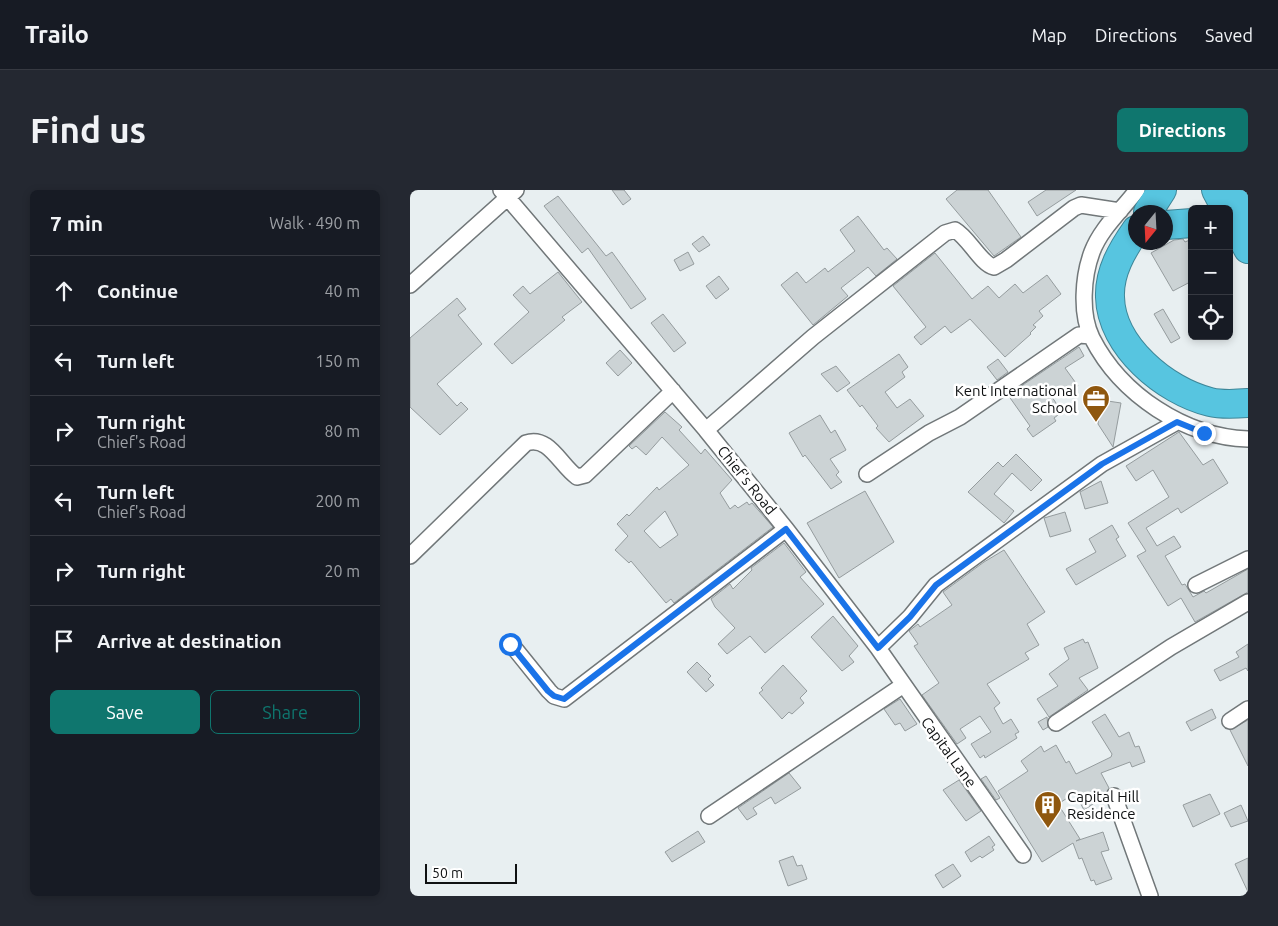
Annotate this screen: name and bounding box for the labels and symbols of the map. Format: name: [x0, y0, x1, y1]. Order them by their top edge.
north arrow: [1128, 205, 1173, 250]
place label: Kent International School: [955, 382, 1077, 416]
office icon: Kent International School: [1081, 384, 1111, 423]
route end: [1193, 422, 1216, 445]
street label: Chief's Road: [714, 442, 780, 518]
route start: [499, 633, 522, 656]
street label: Capital Lane: [918, 714, 980, 790]
place label: Capital Hill Residence: [1067, 788, 1139, 822]
building icon: Capital Hill Residence: [1033, 790, 1063, 829]
scale bar: [425, 861, 518, 884]

